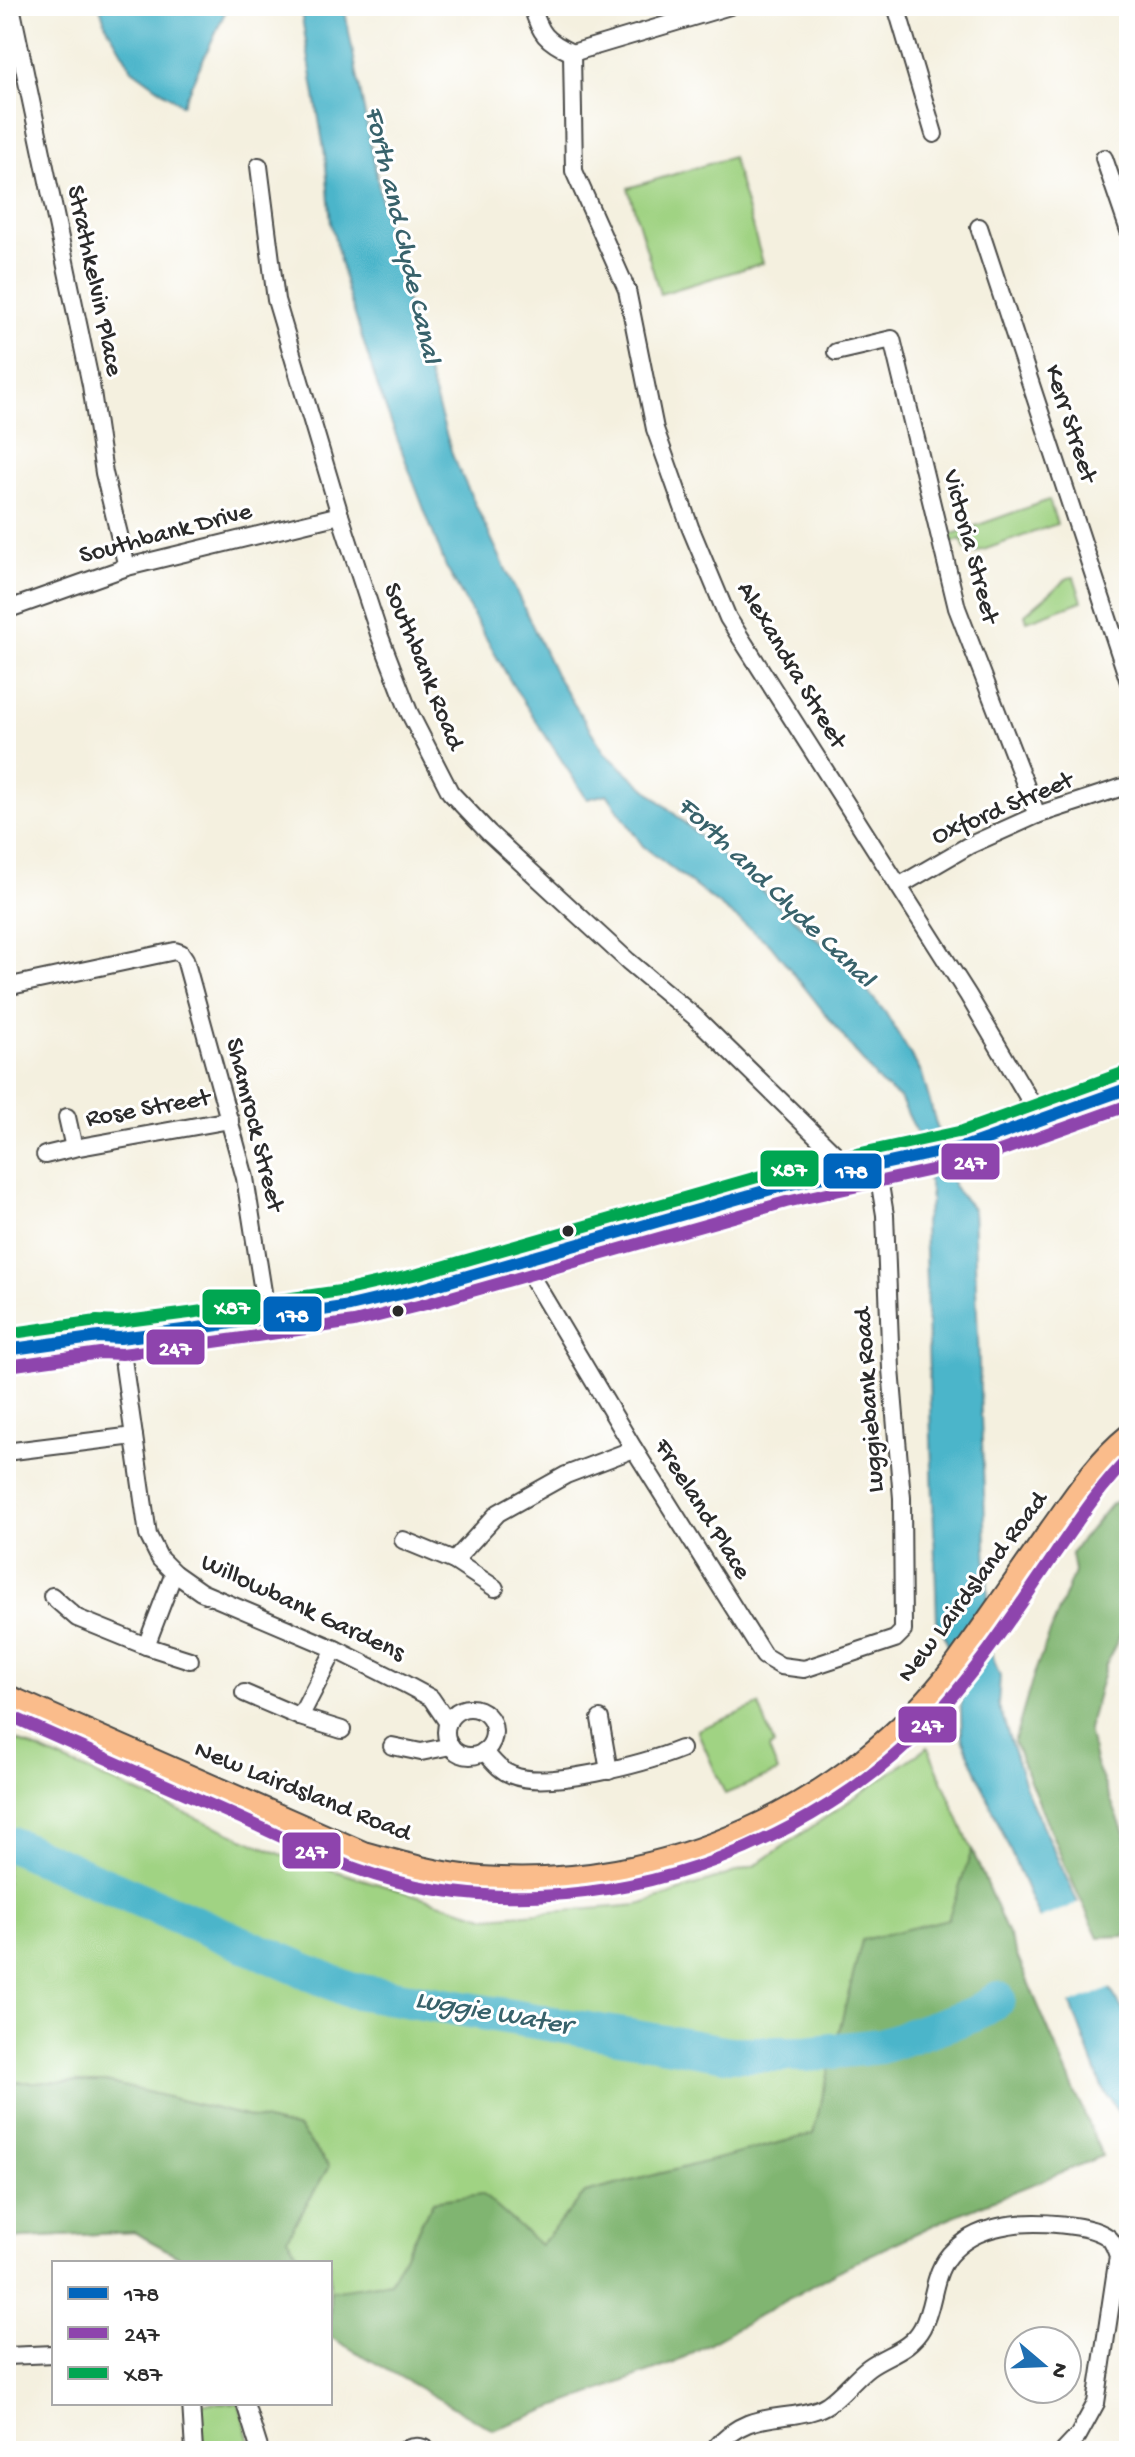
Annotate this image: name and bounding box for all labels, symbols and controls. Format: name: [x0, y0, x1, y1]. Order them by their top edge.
water label: Forth and Clyde Canal: [355, 104, 447, 368]
street label: Strathkelvin Place: [58, 183, 128, 380]
street label: Kerr Street: [1035, 361, 1103, 489]
street label: Victoria Street: [933, 466, 1005, 630]
street label: Southbank Drive: [76, 497, 256, 573]
street label: Alexandra Street: [728, 577, 853, 757]
street label: Southbank Road: [374, 579, 470, 757]
street label: Oxford Street: [928, 765, 1081, 854]
water label: Forth and Clyde Canal: [669, 790, 882, 997]
street label: Shamrock Street: [216, 1035, 290, 1217]
street label: Rose Street: [83, 1083, 215, 1136]
line badge: 247: [940, 1142, 1001, 1181]
line badge: X87: [759, 1149, 820, 1188]
line badge: 178: [822, 1152, 883, 1190]
text: 247: [954, 1152, 988, 1178]
text: X87: [770, 1159, 808, 1185]
text: 178: [835, 1161, 868, 1187]
unlabelled marker: [560, 1223, 576, 1239]
line badge: X87: [201, 1288, 262, 1326]
line badge: 178: [262, 1295, 323, 1333]
text: X87: [213, 1297, 251, 1323]
unlabelled marker: [390, 1303, 406, 1319]
text: 178: [276, 1305, 309, 1331]
street label: Luggiebank Road: [849, 1305, 893, 1494]
line badge: 247: [145, 1328, 206, 1366]
text: 247: [159, 1338, 193, 1364]
street label: Freeland Place: [645, 1433, 757, 1587]
street label: New Lairdsland Road: [892, 1485, 1057, 1690]
street label: Willowbank Gardens: [195, 1548, 410, 1670]
line badge: 247: [897, 1705, 958, 1744]
text: 247: [911, 1715, 945, 1741]
street label: New Lairdsland Road: [189, 1735, 417, 1851]
line badge: 247: [281, 1831, 342, 1870]
text: 247: [295, 1841, 329, 1867]
water label: Luggie Water: [413, 1984, 578, 2045]
legend: [52, 2261, 332, 2405]
text: 178: [123, 2282, 159, 2311]
text: 247: [124, 2322, 160, 2351]
north arrow: [1003, 2325, 1083, 2405]
text: N: [1043, 2359, 1073, 2381]
text: X87: [123, 2362, 163, 2391]

